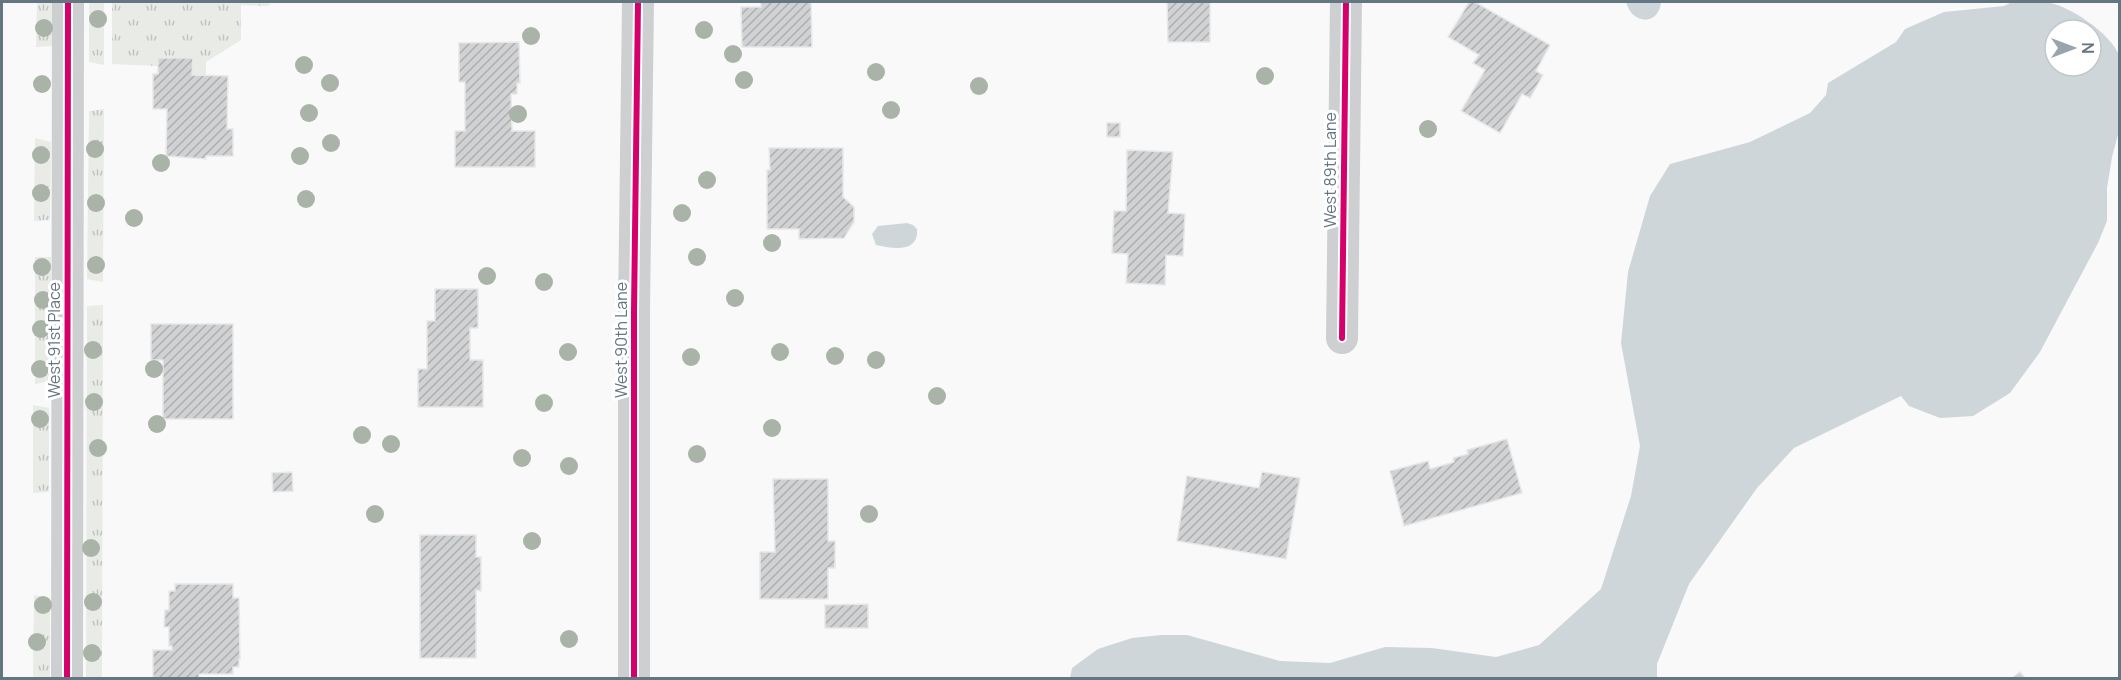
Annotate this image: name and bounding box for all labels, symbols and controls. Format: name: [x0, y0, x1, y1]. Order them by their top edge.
north arrow: [2043, 18, 2103, 78]
text: N: [2077, 42, 2099, 54]
street label: West 89th Lane: [1319, 112, 1341, 228]
street label: West 91st Place: [43, 282, 65, 398]
street label: West 90th Lane: [610, 282, 632, 398]

